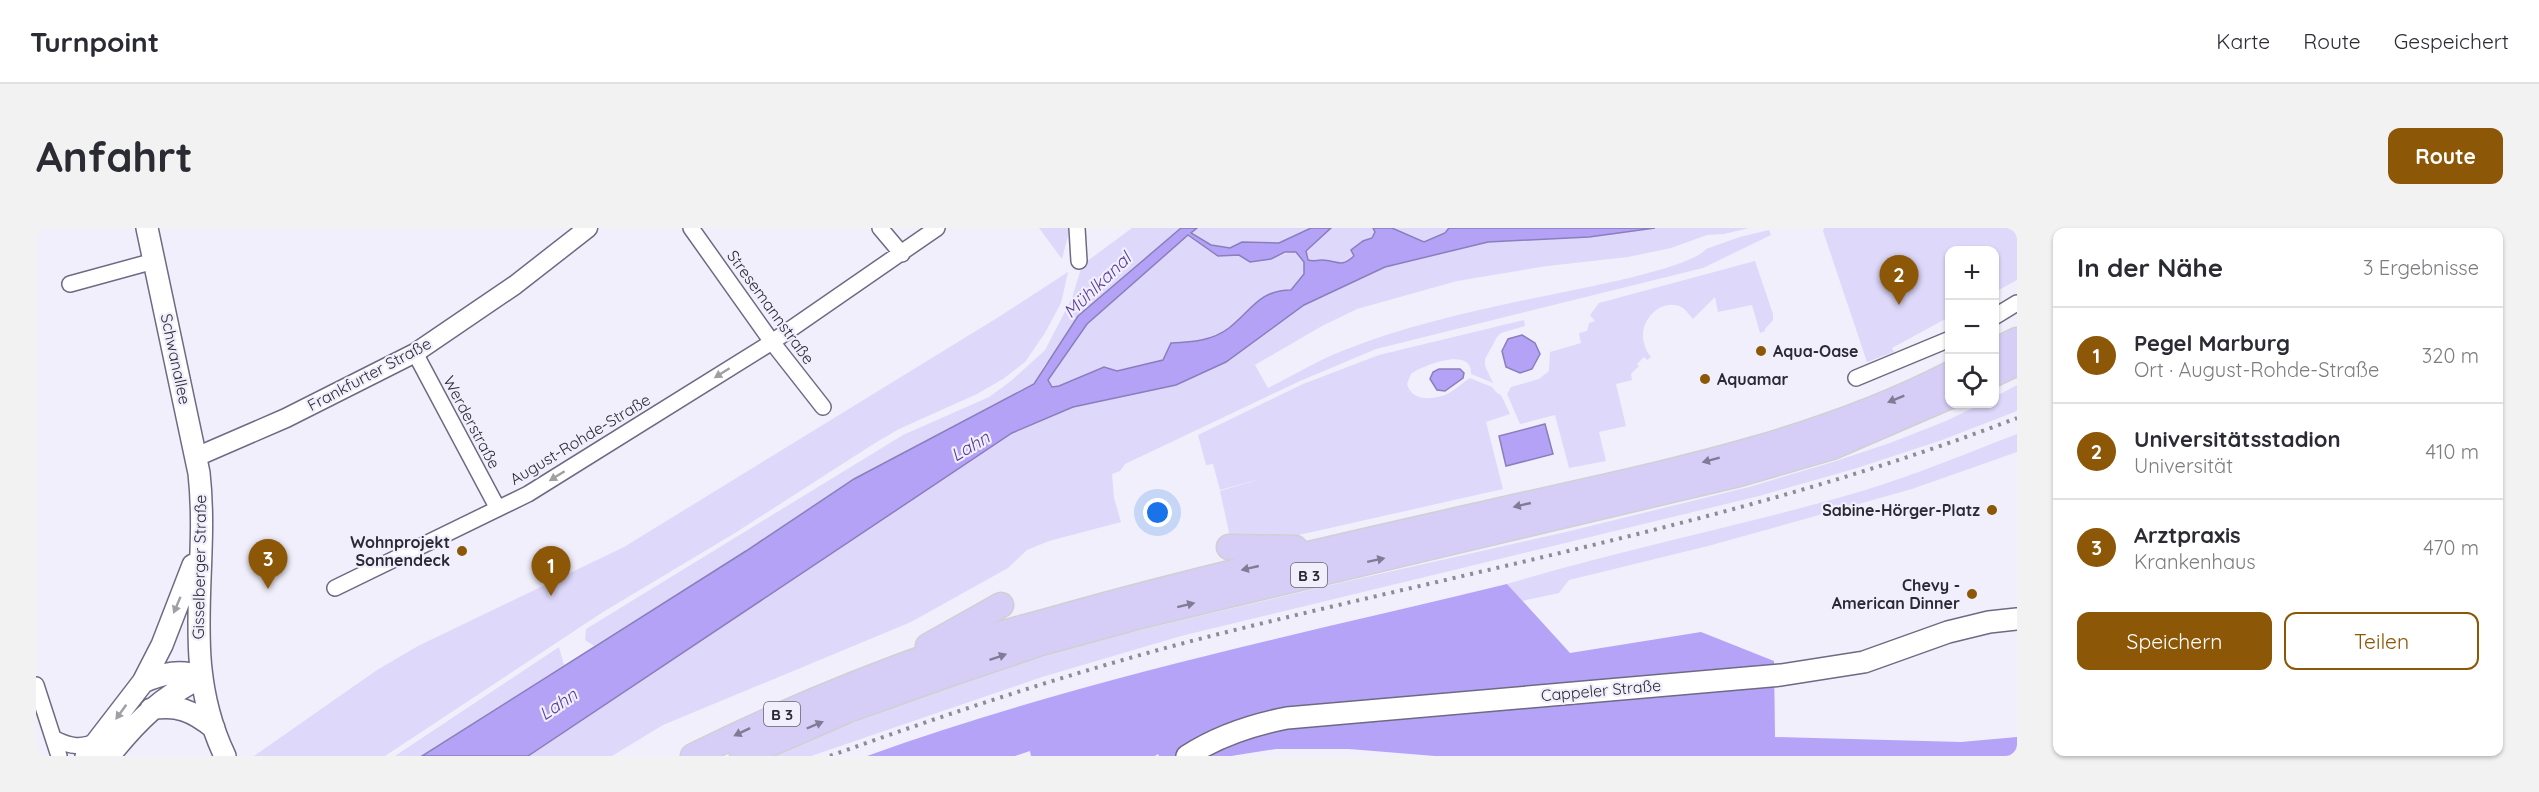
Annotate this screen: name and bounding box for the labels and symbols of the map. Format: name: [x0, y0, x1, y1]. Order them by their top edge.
street label: Stresemannstraße: [723, 246, 819, 368]
water label: Mühlkanal: [1058, 246, 1137, 323]
pin: 2: [1880, 256, 1918, 305]
street label: Schwanallee: [157, 312, 195, 406]
street label: Frankfurter Straße: [304, 333, 434, 415]
place label: Aqua-Oase: [1773, 341, 1858, 361]
marker: Aqua-Oase: [1754, 344, 1768, 358]
one-way arrow: [714, 367, 730, 378]
place label: Aquamar: [1717, 369, 1789, 389]
street label: Werderstraße: [439, 372, 505, 472]
marker: Aquamar: [1698, 372, 1712, 386]
street label: August-Rohde-Straße: [506, 389, 654, 489]
one-way arrow: [1887, 394, 1905, 404]
water label: Lahn: [946, 425, 994, 466]
one-way arrow: [1702, 456, 1720, 465]
one-way arrow: [549, 470, 565, 481]
street label: Gisselberger Straße: [188, 494, 210, 640]
your location: [1143, 498, 1172, 527]
one-way arrow: [1512, 500, 1531, 510]
place label: Sabine-Hörger-Platz: [1822, 500, 1980, 520]
marker: Sabine-Hörger-Platz: [1985, 503, 1999, 517]
place label: Wohnprojekt Sonnendeck: [350, 532, 450, 570]
pin: 3: [248, 540, 288, 589]
marker: Wohnprojekt Sonnendeck: [455, 544, 469, 558]
pin: 1: [532, 546, 570, 596]
one-way arrow: [1366, 555, 1385, 564]
one-way arrow: [1241, 563, 1259, 573]
road number: B 3: [1291, 563, 1327, 587]
place label: Chevy - American Dinner: [1832, 575, 1960, 613]
marker: Chevy - American Dinner: [1965, 587, 1979, 601]
one-way arrow: [172, 596, 181, 614]
one-way arrow: [1177, 599, 1195, 609]
one-way arrow: [989, 652, 1007, 661]
street label: Cappeler Straße: [1540, 675, 1662, 705]
water label: Lahn: [535, 683, 582, 725]
road number: B 3: [764, 702, 800, 726]
one-way arrow: [115, 703, 127, 719]
one-way arrow: [807, 720, 824, 729]
one-way arrow: [734, 727, 751, 736]

